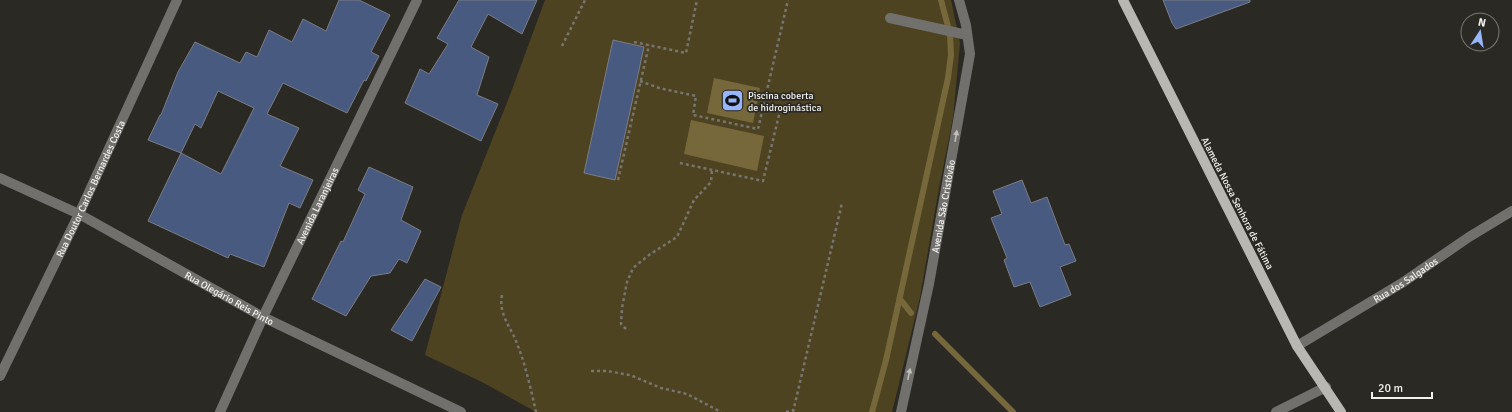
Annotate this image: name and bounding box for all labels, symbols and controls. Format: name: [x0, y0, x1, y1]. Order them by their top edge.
north arrow: [1460, 12, 1500, 52]
text: N: [1477, 16, 1487, 30]
sports icon: Piscina coberta de hidroginástica: [720, 88, 746, 114]
place label: Piscina coberta de hidroginástica: [748, 90, 822, 114]
street label: Rua Doutor Carlos Bernardes Costa: [54, 119, 128, 259]
one-way arrow: [953, 130, 959, 142]
street label: Alameda Nossa Senhora de Fátima: [1198, 135, 1276, 272]
street label: Avenida São Cristóvão: [930, 159, 958, 254]
street label: Avenida Laranjeiras: [294, 165, 342, 247]
street label: Rua dos Salgados: [1371, 255, 1441, 306]
street label: Rua Olegário Reis Pinto: [182, 269, 275, 328]
one-way arrow: [907, 368, 913, 380]
scale bar: [1372, 374, 1432, 400]
text: 20 m: [1378, 381, 1403, 396]

